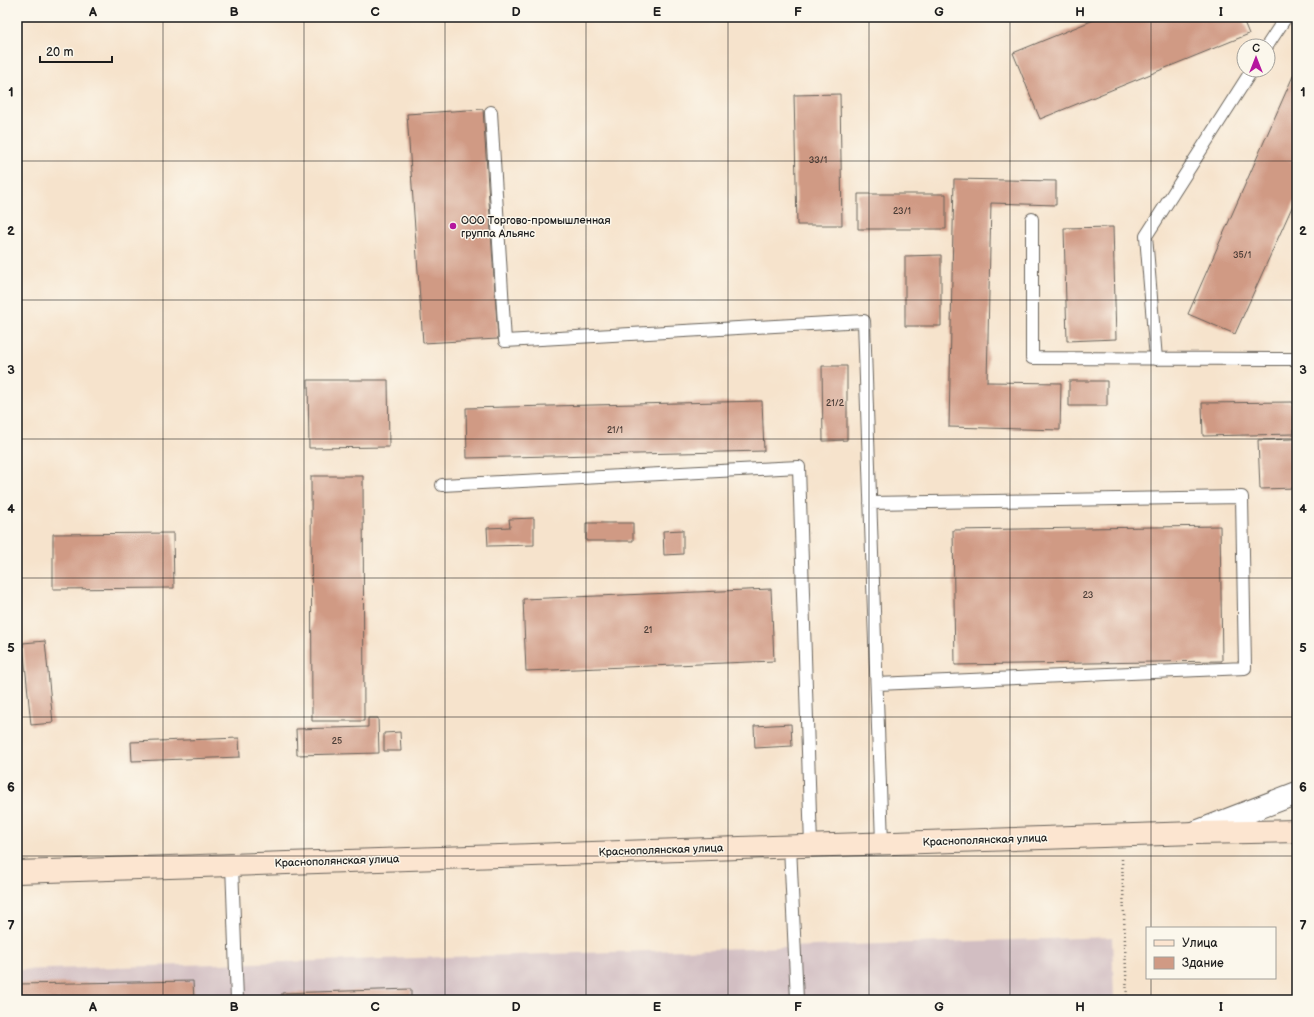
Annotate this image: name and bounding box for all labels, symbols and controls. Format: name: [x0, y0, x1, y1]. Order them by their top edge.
text: A: [88, 4, 97, 20]
text: B: [229, 4, 239, 20]
text: C: [370, 4, 380, 20]
text: D: [511, 4, 521, 20]
text: E: [653, 4, 662, 20]
text: F: [794, 4, 802, 20]
text: G: [934, 4, 944, 20]
text: H: [1075, 4, 1085, 20]
text: I: [1219, 4, 1223, 20]
scale bar: [40, 38, 112, 64]
north arrow: [1236, 38, 1276, 78]
text: С: [1252, 42, 1260, 55]
text: 20 m: [46, 45, 73, 60]
text: 1: [8, 84, 14, 100]
text: 1: [1300, 84, 1306, 100]
house number: 33/1: [809, 155, 827, 166]
house number: 23/1: [893, 206, 911, 217]
place label: ООО Торгово-промышленная группа Альянс: [461, 214, 611, 240]
marker: ООО Торгово-промышленная группа Альянс: [448, 221, 458, 231]
text: 2: [7, 223, 15, 239]
text: 2: [1299, 223, 1307, 239]
house number: 35/1: [1233, 250, 1251, 261]
text: 3: [7, 362, 15, 378]
text: 3: [1299, 362, 1307, 378]
house number: 21/2: [826, 398, 845, 409]
house number: 21/1: [607, 425, 623, 436]
text: 4: [7, 501, 15, 517]
text: 4: [1299, 501, 1307, 517]
house number: 23: [1083, 590, 1094, 601]
house number: 21: [644, 625, 652, 636]
text: 5: [7, 640, 15, 656]
text: 5: [1299, 640, 1307, 656]
house number: 25: [332, 736, 342, 747]
text: 6: [7, 779, 15, 795]
text: 6: [1299, 779, 1307, 795]
street label: Краснополянская улица: [922, 831, 1048, 849]
street label: Краснополянская улица: [598, 841, 724, 859]
street label: Краснополянская улица: [274, 852, 400, 870]
text: 7: [7, 918, 15, 934]
text: 7: [1299, 918, 1307, 934]
legend: [1146, 927, 1276, 979]
text: Улица: [1182, 936, 1218, 951]
text: Здание: [1182, 956, 1224, 971]
text: A: [88, 999, 97, 1015]
text: B: [229, 999, 239, 1015]
text: C: [370, 999, 380, 1015]
text: D: [511, 999, 521, 1015]
text: E: [653, 999, 662, 1015]
text: F: [794, 999, 802, 1015]
text: G: [934, 999, 944, 1015]
text: H: [1075, 999, 1085, 1015]
text: I: [1219, 999, 1223, 1015]

